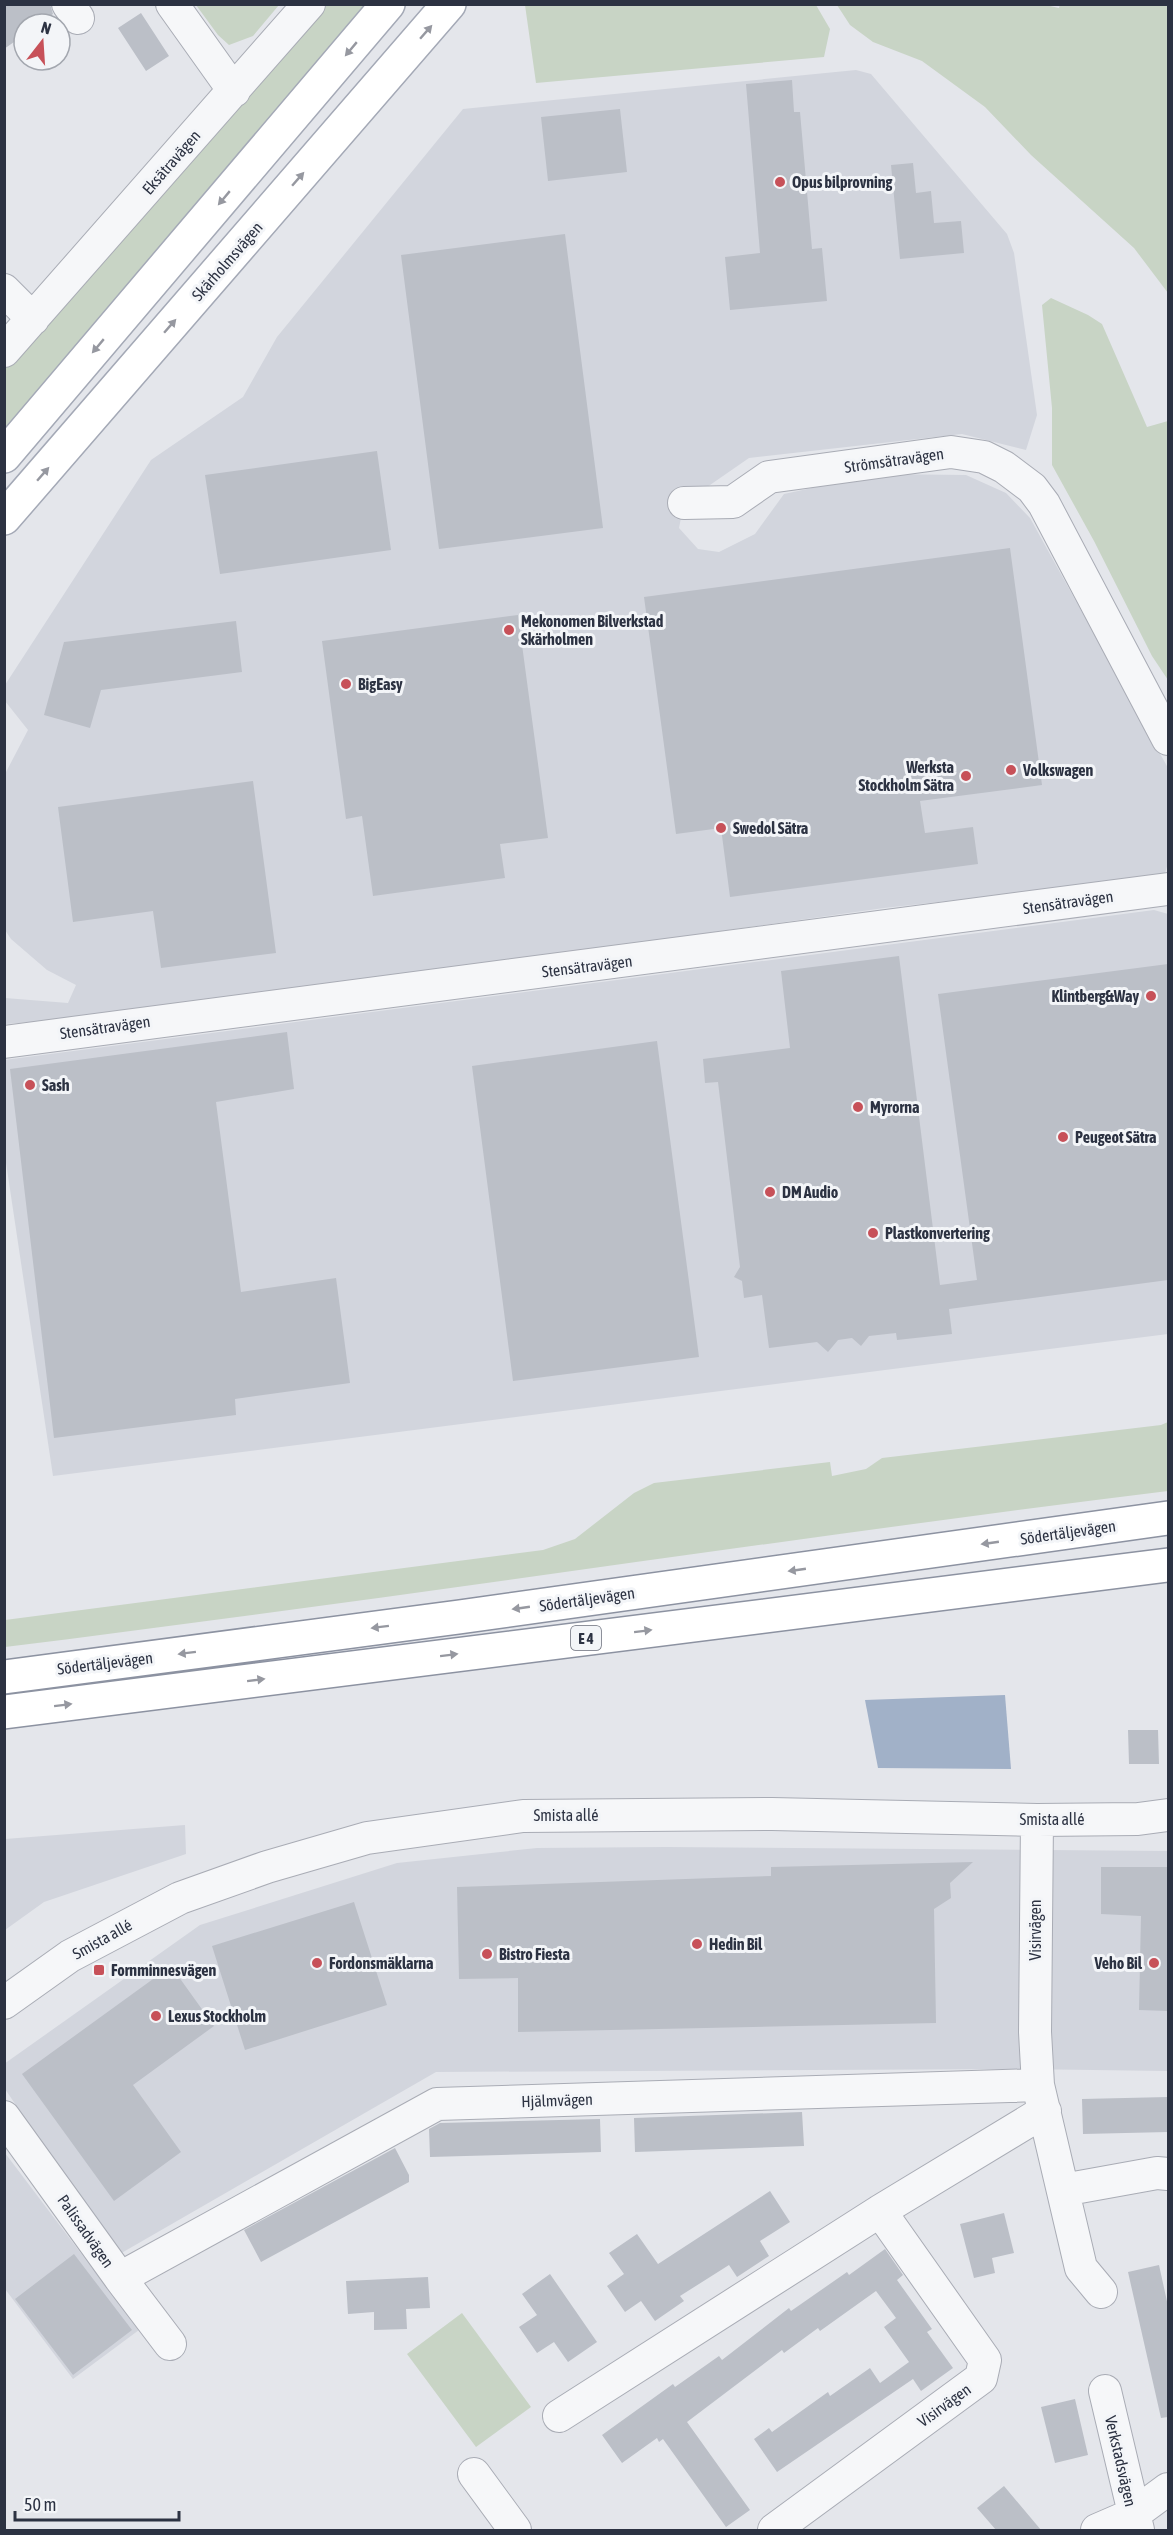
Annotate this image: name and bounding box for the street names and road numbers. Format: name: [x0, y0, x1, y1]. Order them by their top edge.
street label: Eksätravägen: [138, 126, 204, 198]
street label: Skärholmsvägen: [188, 218, 267, 305]
street label: Strömsätravägen: [843, 444, 945, 477]
street label: Stensätravägen: [1022, 887, 1115, 918]
street label: Stensätravägen: [541, 952, 633, 981]
street label: Stensätravägen: [59, 1012, 152, 1043]
street label: Södertäljevägen: [1019, 1516, 1117, 1549]
street label: Södertäljevägen: [538, 1583, 636, 1616]
road number: E 4: [571, 1626, 601, 1650]
street label: Södertäljevägen: [56, 1648, 154, 1679]
street label: Smista allé: [534, 1806, 598, 1824]
street label: Smista allé: [1020, 1810, 1084, 1828]
street label: Visirvägen: [1026, 1899, 1045, 1961]
street label: Smista allé: [69, 1915, 135, 1963]
street label: Hjälmvägen: [521, 2090, 593, 2111]
street label: Palissadvägen: [54, 2191, 118, 2271]
street label: Visirvägen: [914, 2380, 975, 2431]
street label: Verkstadsvägen: [1101, 2414, 1140, 2508]

